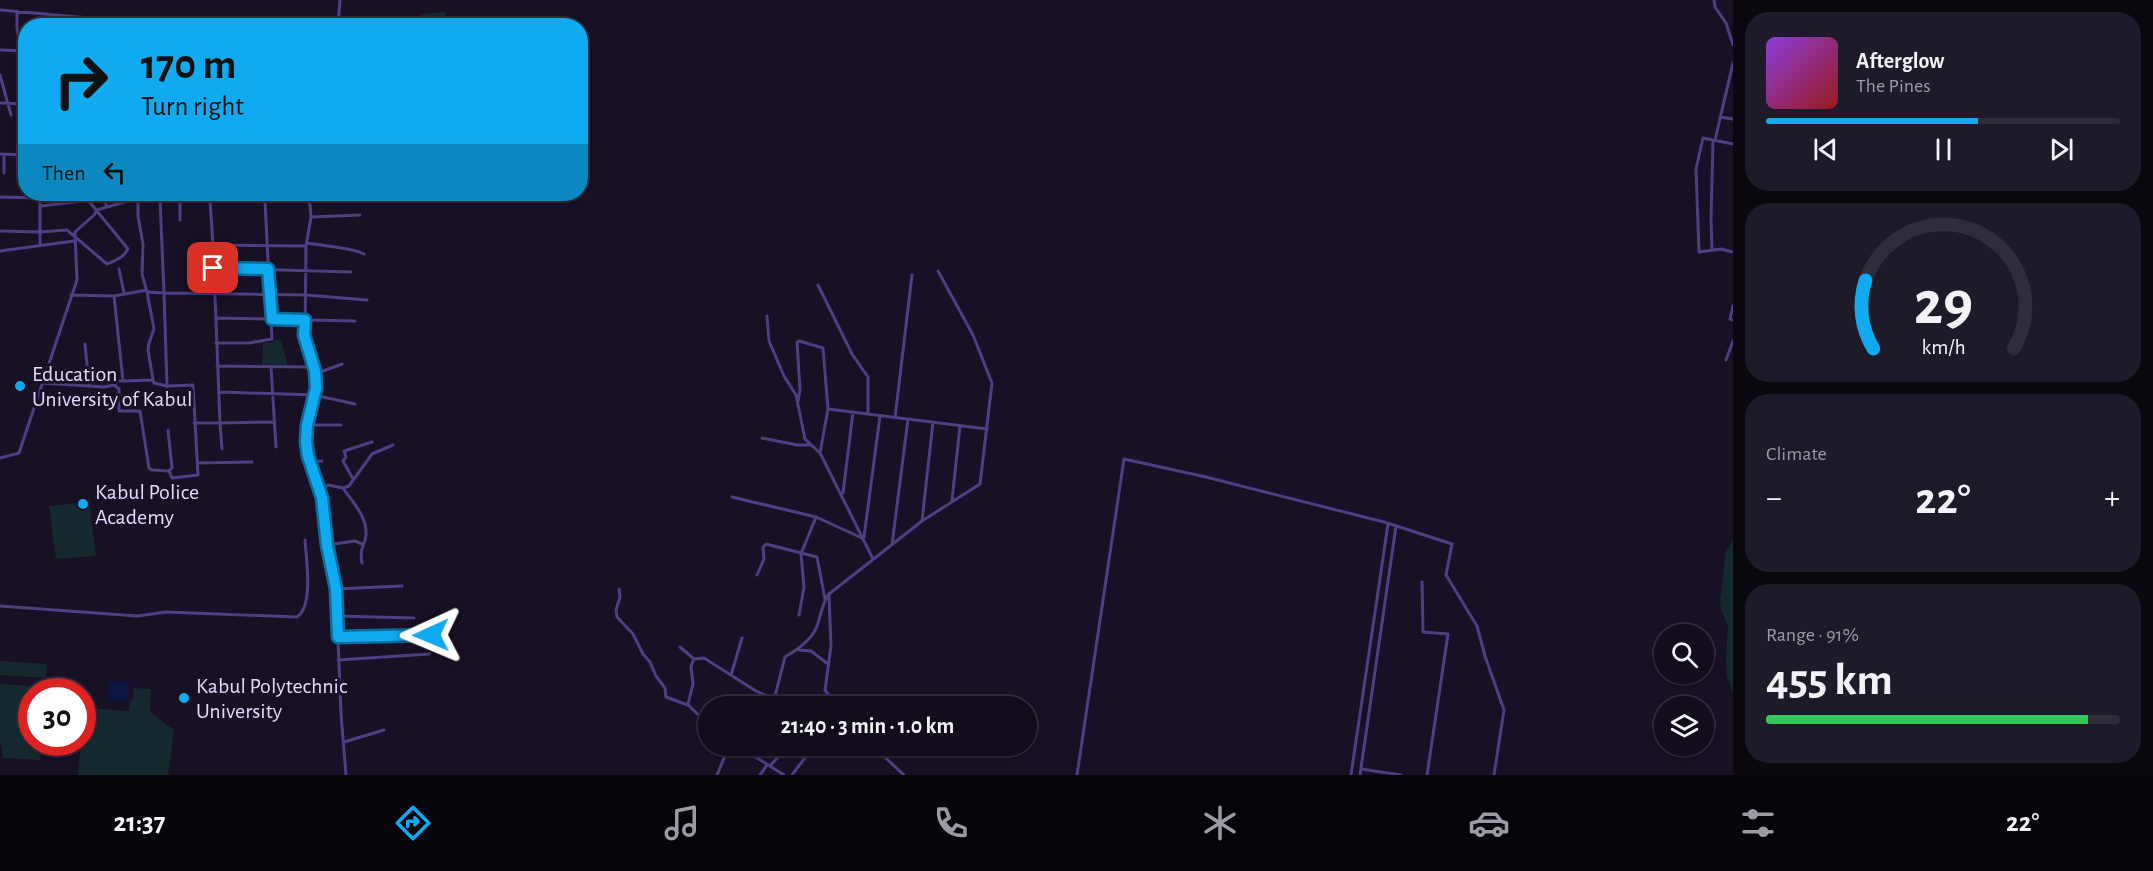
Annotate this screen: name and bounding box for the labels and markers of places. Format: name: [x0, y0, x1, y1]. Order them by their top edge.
pin: [187, 242, 238, 293]
place label: Education University of Kabul: [32, 363, 192, 410]
marker: Education University of Kabul: [13, 379, 27, 393]
place label: Kabul Police Academy: [95, 481, 199, 528]
marker: Kabul Police Academy: [76, 497, 90, 511]
place label: Kabul Polytechnic University: [196, 675, 348, 722]
marker: Kabul Polytechnic University: [177, 691, 191, 705]

